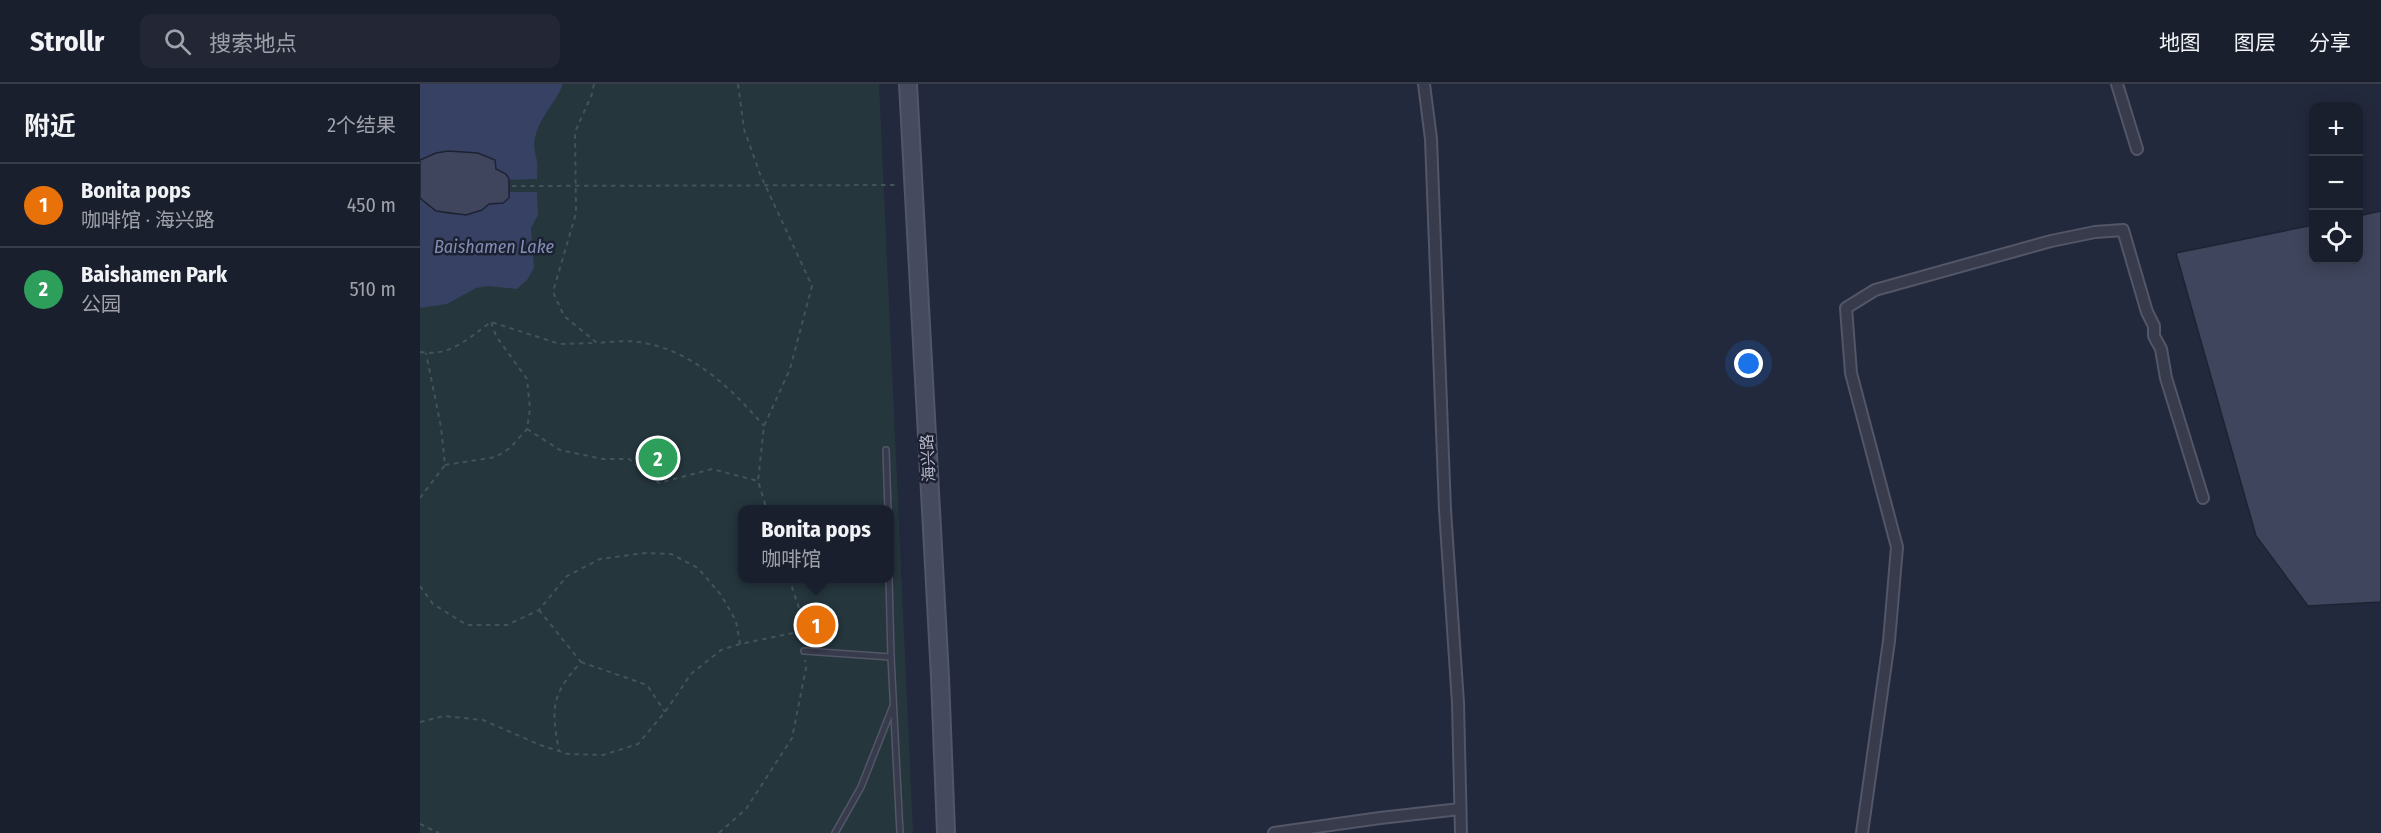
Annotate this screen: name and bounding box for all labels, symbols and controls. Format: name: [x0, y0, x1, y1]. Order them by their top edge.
search box: [140, 14, 560, 68]
text: Strollr: [30, 25, 104, 58]
icon: search: [161, 25, 194, 58]
text: 搜索地点: [209, 30, 297, 57]
text: 地图: [2159, 30, 2201, 56]
text: 图层: [2234, 30, 2276, 56]
text: 分享: [2309, 30, 2351, 56]
map controls: [2309, 102, 2363, 264]
button: +: [2309, 102, 2363, 156]
text: 附近: [24, 111, 76, 142]
text: 2个结果: [327, 113, 396, 137]
button: −: [2309, 156, 2363, 210]
text: Bonita pops: [81, 177, 191, 204]
text: 1: [39, 193, 48, 217]
text: 450 m: [347, 193, 396, 217]
text: 咖啡馆 · 海兴路: [81, 208, 215, 232]
button: locate: [2309, 210, 2363, 264]
water label: Baishamen Lake: [434, 236, 555, 258]
text: Baishamen Park: [81, 261, 227, 288]
text: 2: [39, 277, 48, 301]
text: 510 m: [350, 277, 396, 301]
text: 公园: [81, 292, 121, 316]
your location: [1734, 349, 1763, 378]
street label: 海兴路: [917, 434, 939, 482]
pin: 2: [638, 436, 678, 481]
popup: [738, 505, 894, 583]
text: Bonita pops: [761, 516, 871, 543]
text: 咖啡馆: [761, 547, 821, 571]
pin: 1: [796, 602, 836, 648]

